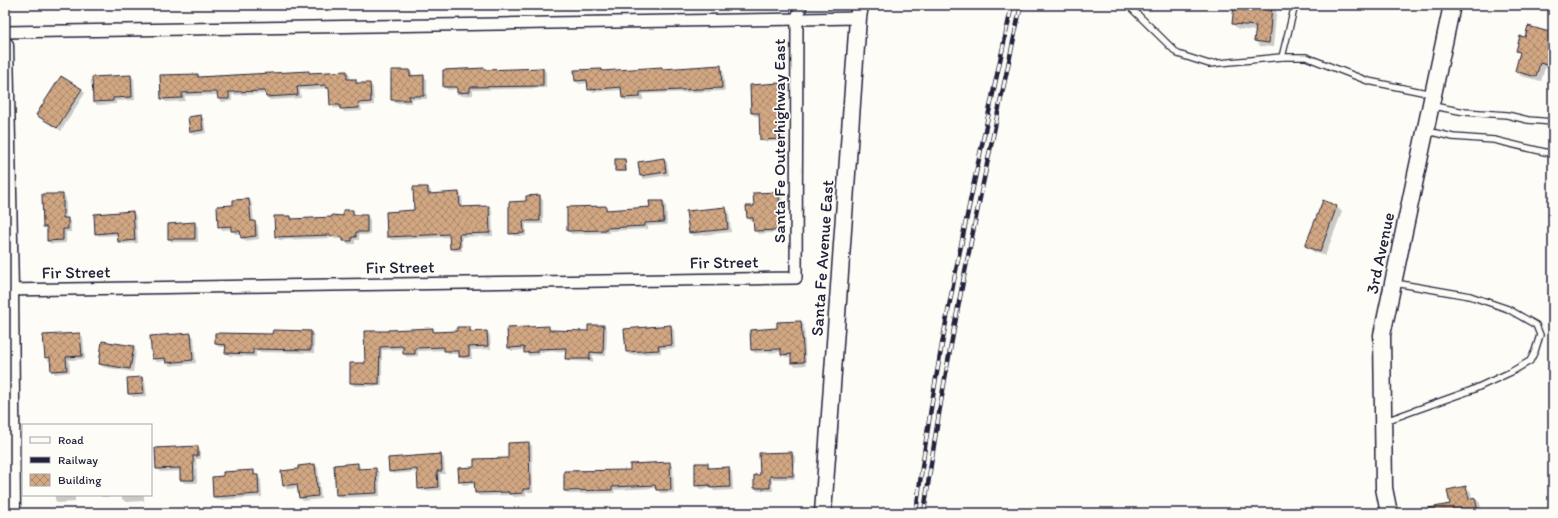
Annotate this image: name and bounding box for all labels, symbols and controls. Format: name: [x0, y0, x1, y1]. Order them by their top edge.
street label: Santa Fe Outerhighway East: [769, 39, 789, 243]
street label: Santa Fe Avenue East: [807, 179, 837, 337]
street label: 3rd Avenue: [1362, 210, 1398, 296]
street label: Fir Street: [689, 251, 759, 273]
street label: Fir Street: [365, 256, 435, 278]
street label: Fir Street: [41, 261, 111, 283]
legend: [22, 424, 152, 496]
text: Road: [58, 433, 84, 447]
text: Railway: [58, 453, 98, 467]
text: Building: [58, 473, 102, 487]

